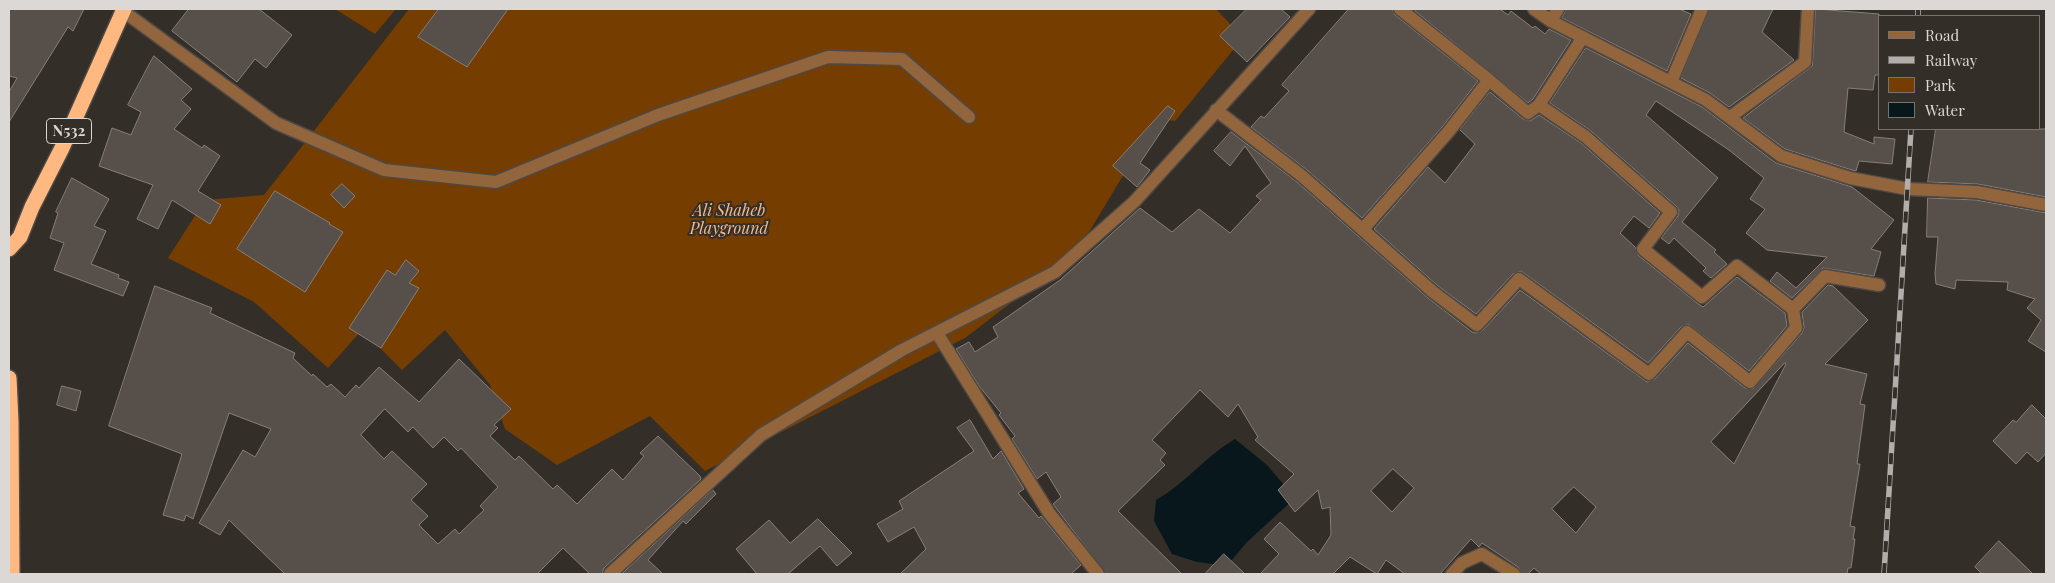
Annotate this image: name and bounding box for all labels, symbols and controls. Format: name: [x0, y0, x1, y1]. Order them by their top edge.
legend: [1878, 15, 2040, 130]
text: Road: [1925, 25, 1959, 45]
text: Railway: [1925, 50, 1977, 70]
text: Park: [1925, 75, 1956, 95]
text: Water: [1925, 100, 1965, 120]
road number: N532: [46, 118, 92, 144]
park label: Ali Shaheb Playground: [690, 201, 768, 239]

